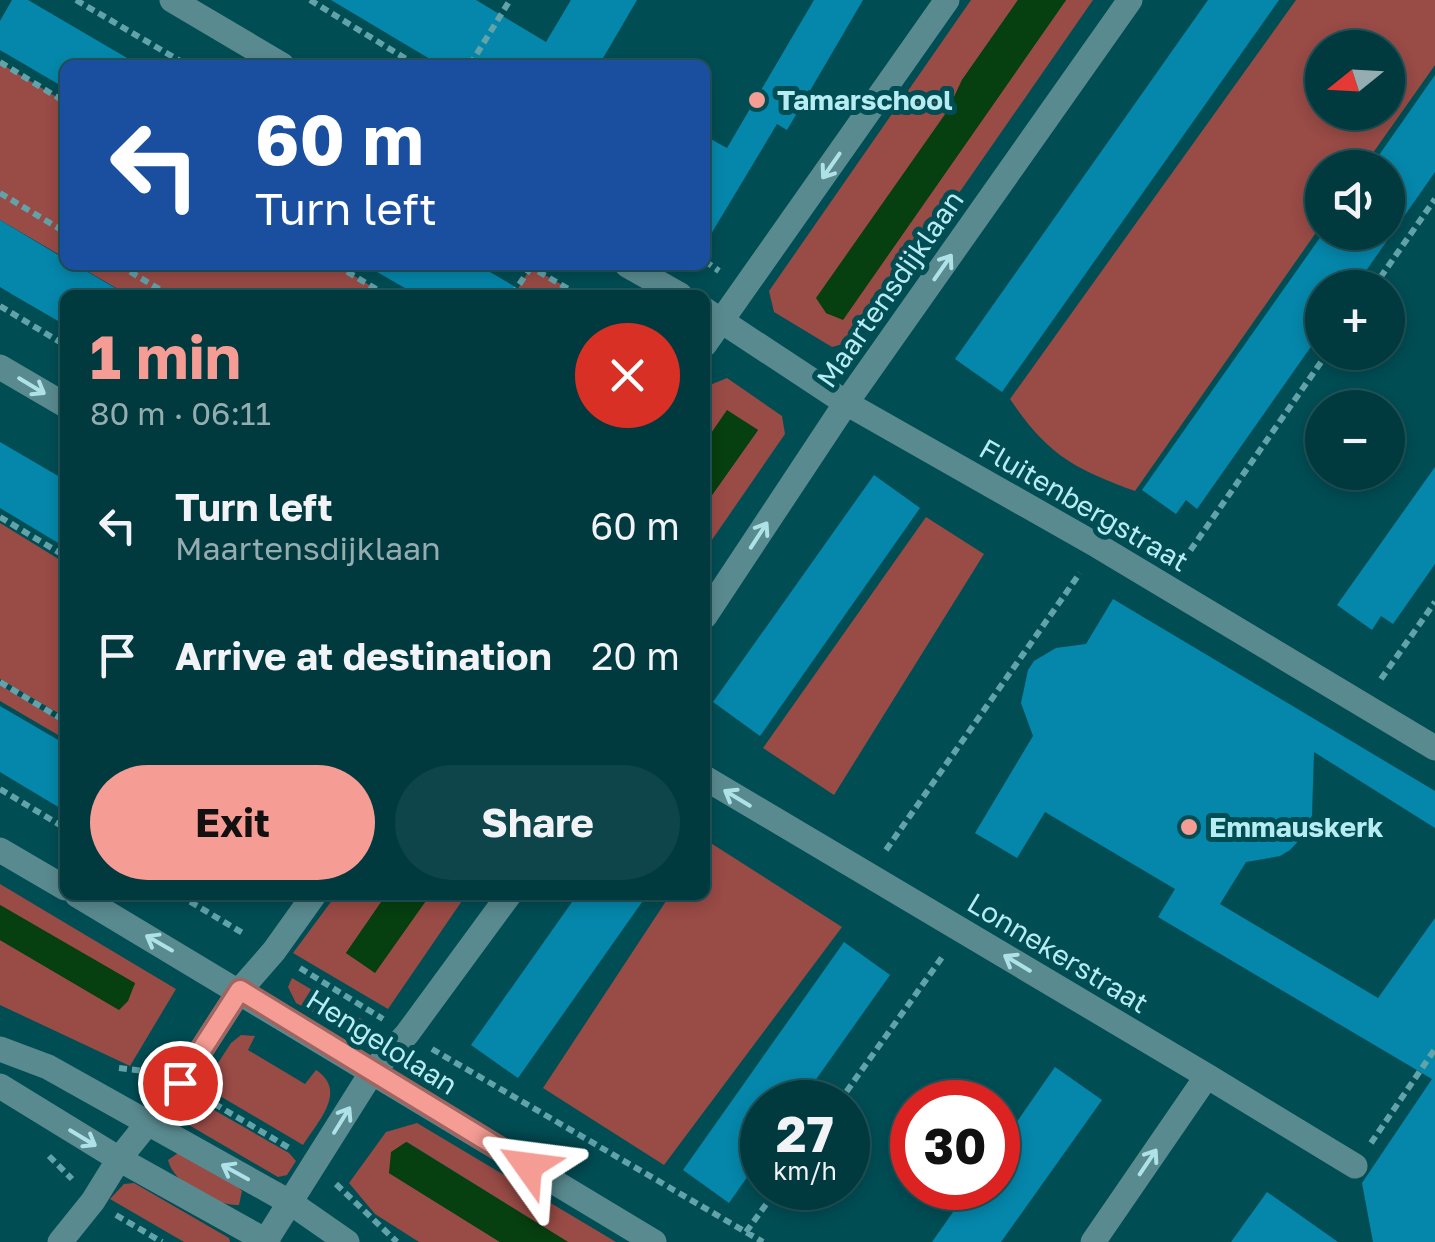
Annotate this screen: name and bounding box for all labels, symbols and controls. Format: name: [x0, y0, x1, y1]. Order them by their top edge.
north arrow: [1305, 30, 1405, 130]
map controls: [1305, 30, 1405, 490]
place label: Tamarschool: [777, 83, 953, 116]
marker: Tamarschool: [746, 89, 768, 111]
text: 60 m: [255, 96, 424, 180]
icon: left: [90, 100, 220, 230]
button: sound: [1305, 150, 1405, 250]
one-way arrow: [821, 152, 842, 179]
text: Turn left: [255, 181, 437, 235]
street label: Maartensdijklaan: [809, 184, 970, 393]
one-way arrow: [932, 253, 953, 281]
button: +: [1305, 270, 1405, 370]
text: 1 min: [90, 320, 241, 392]
button: close: [575, 323, 680, 428]
one-way arrow: [18, 376, 46, 396]
button: −: [1305, 390, 1405, 490]
text: 80 m · 06:11: [90, 394, 271, 432]
street label: Fluitenbergstraat: [974, 431, 1194, 578]
text: Turn left: [175, 484, 333, 529]
icon: left: [90, 498, 145, 553]
text: 60 m: [590, 503, 680, 548]
one-way arrow: [748, 521, 769, 549]
text: Maartensdijklaan: [175, 529, 441, 567]
icon: arrive: [90, 628, 145, 683]
text: Arrive at destination: [175, 633, 552, 678]
text: 20 m: [591, 633, 680, 678]
button: Exit: [90, 765, 375, 880]
button: Share: [395, 765, 680, 880]
one-way arrow: [724, 788, 752, 808]
place label: Emmauskerk: [1209, 810, 1383, 843]
marker: Emmauskerk: [1178, 816, 1200, 838]
street label: Lonnekerstraat: [962, 886, 1155, 1019]
one-way arrow: [145, 932, 174, 952]
one-way arrow: [1003, 953, 1032, 973]
street label: Hengelolaan: [301, 982, 464, 1101]
pin: [138, 1041, 223, 1126]
icon: arrive: [153, 1056, 208, 1111]
speed limit sign: 30: [890, 1080, 1020, 1210]
text: 27: [776, 1103, 834, 1163]
one-way arrow: [332, 1106, 352, 1135]
position arrow: [476, 1114, 580, 1218]
one-way arrow: [68, 1128, 97, 1148]
one-way arrow: [1137, 1148, 1158, 1176]
text: km/h: [773, 1155, 837, 1186]
one-way arrow: [221, 1162, 250, 1182]

